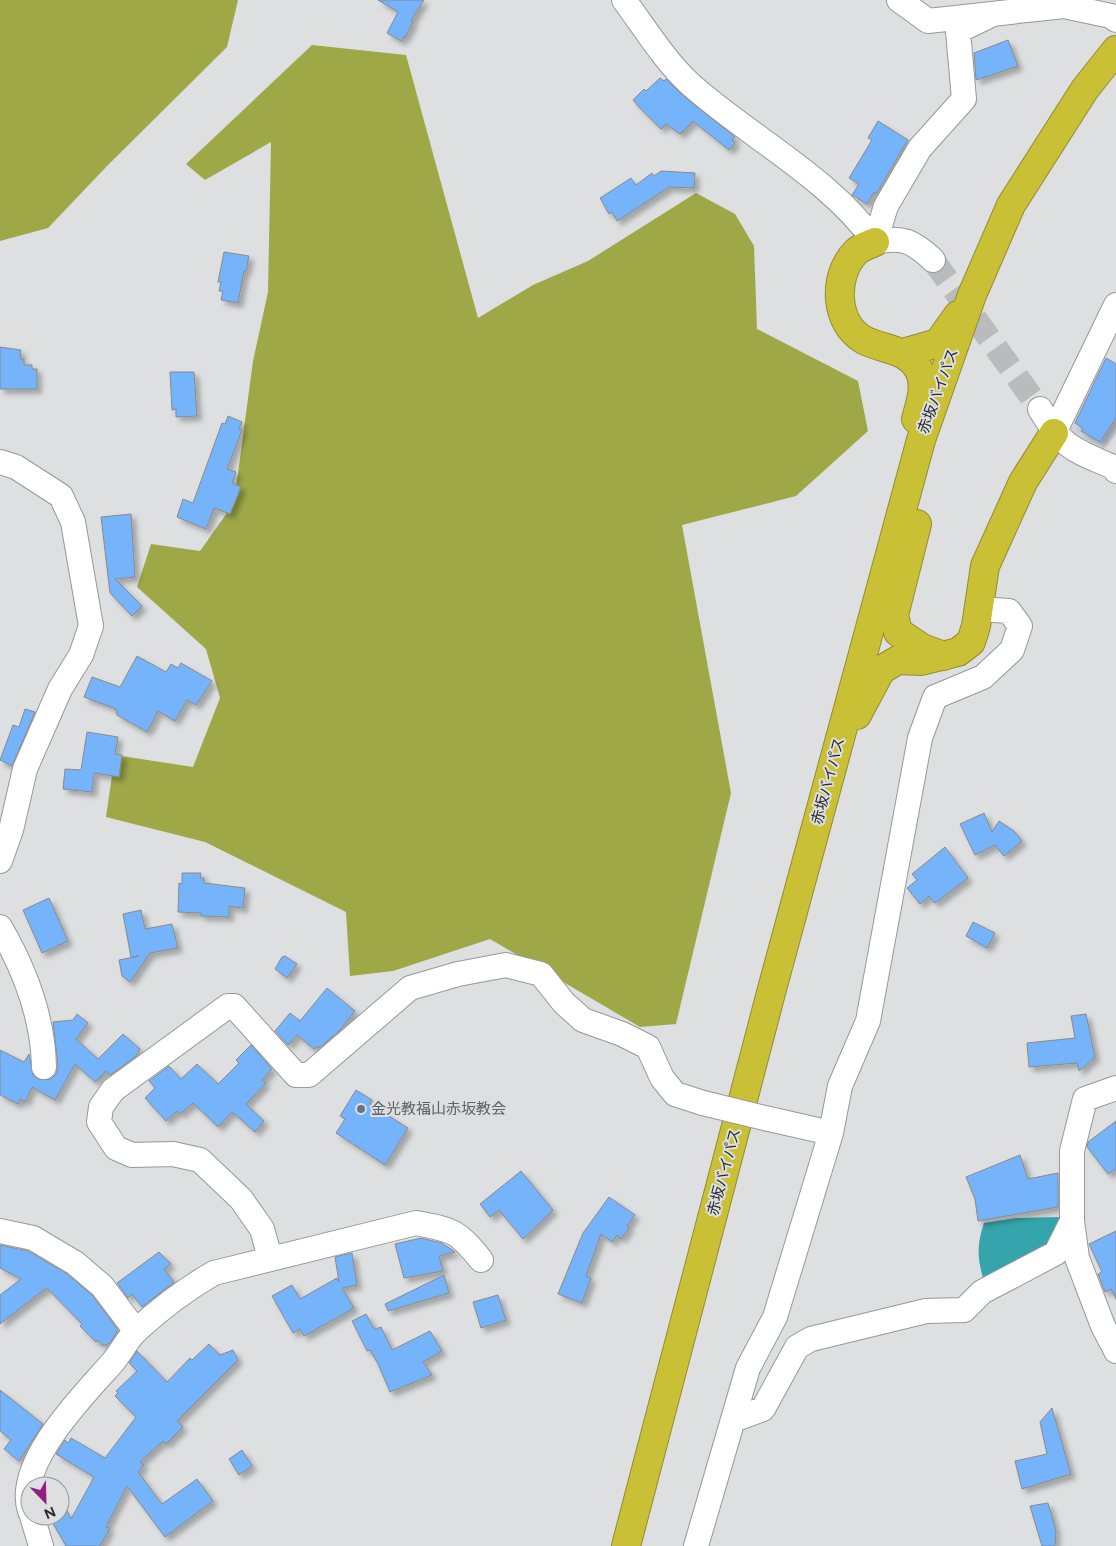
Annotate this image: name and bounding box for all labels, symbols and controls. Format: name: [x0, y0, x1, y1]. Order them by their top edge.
street label: 赤坂バイパス: [914, 346, 962, 436]
street label: 赤坂バイパス: [808, 735, 848, 827]
place label: 金光教福山赤坂教会: [371, 1100, 506, 1118]
marker: 金光教福山赤坂教会: [355, 1103, 367, 1115]
street label: 赤坂バイパス: [704, 1126, 744, 1218]
north arrow: [20, 1476, 70, 1526]
text: N: [42, 1503, 58, 1522]

